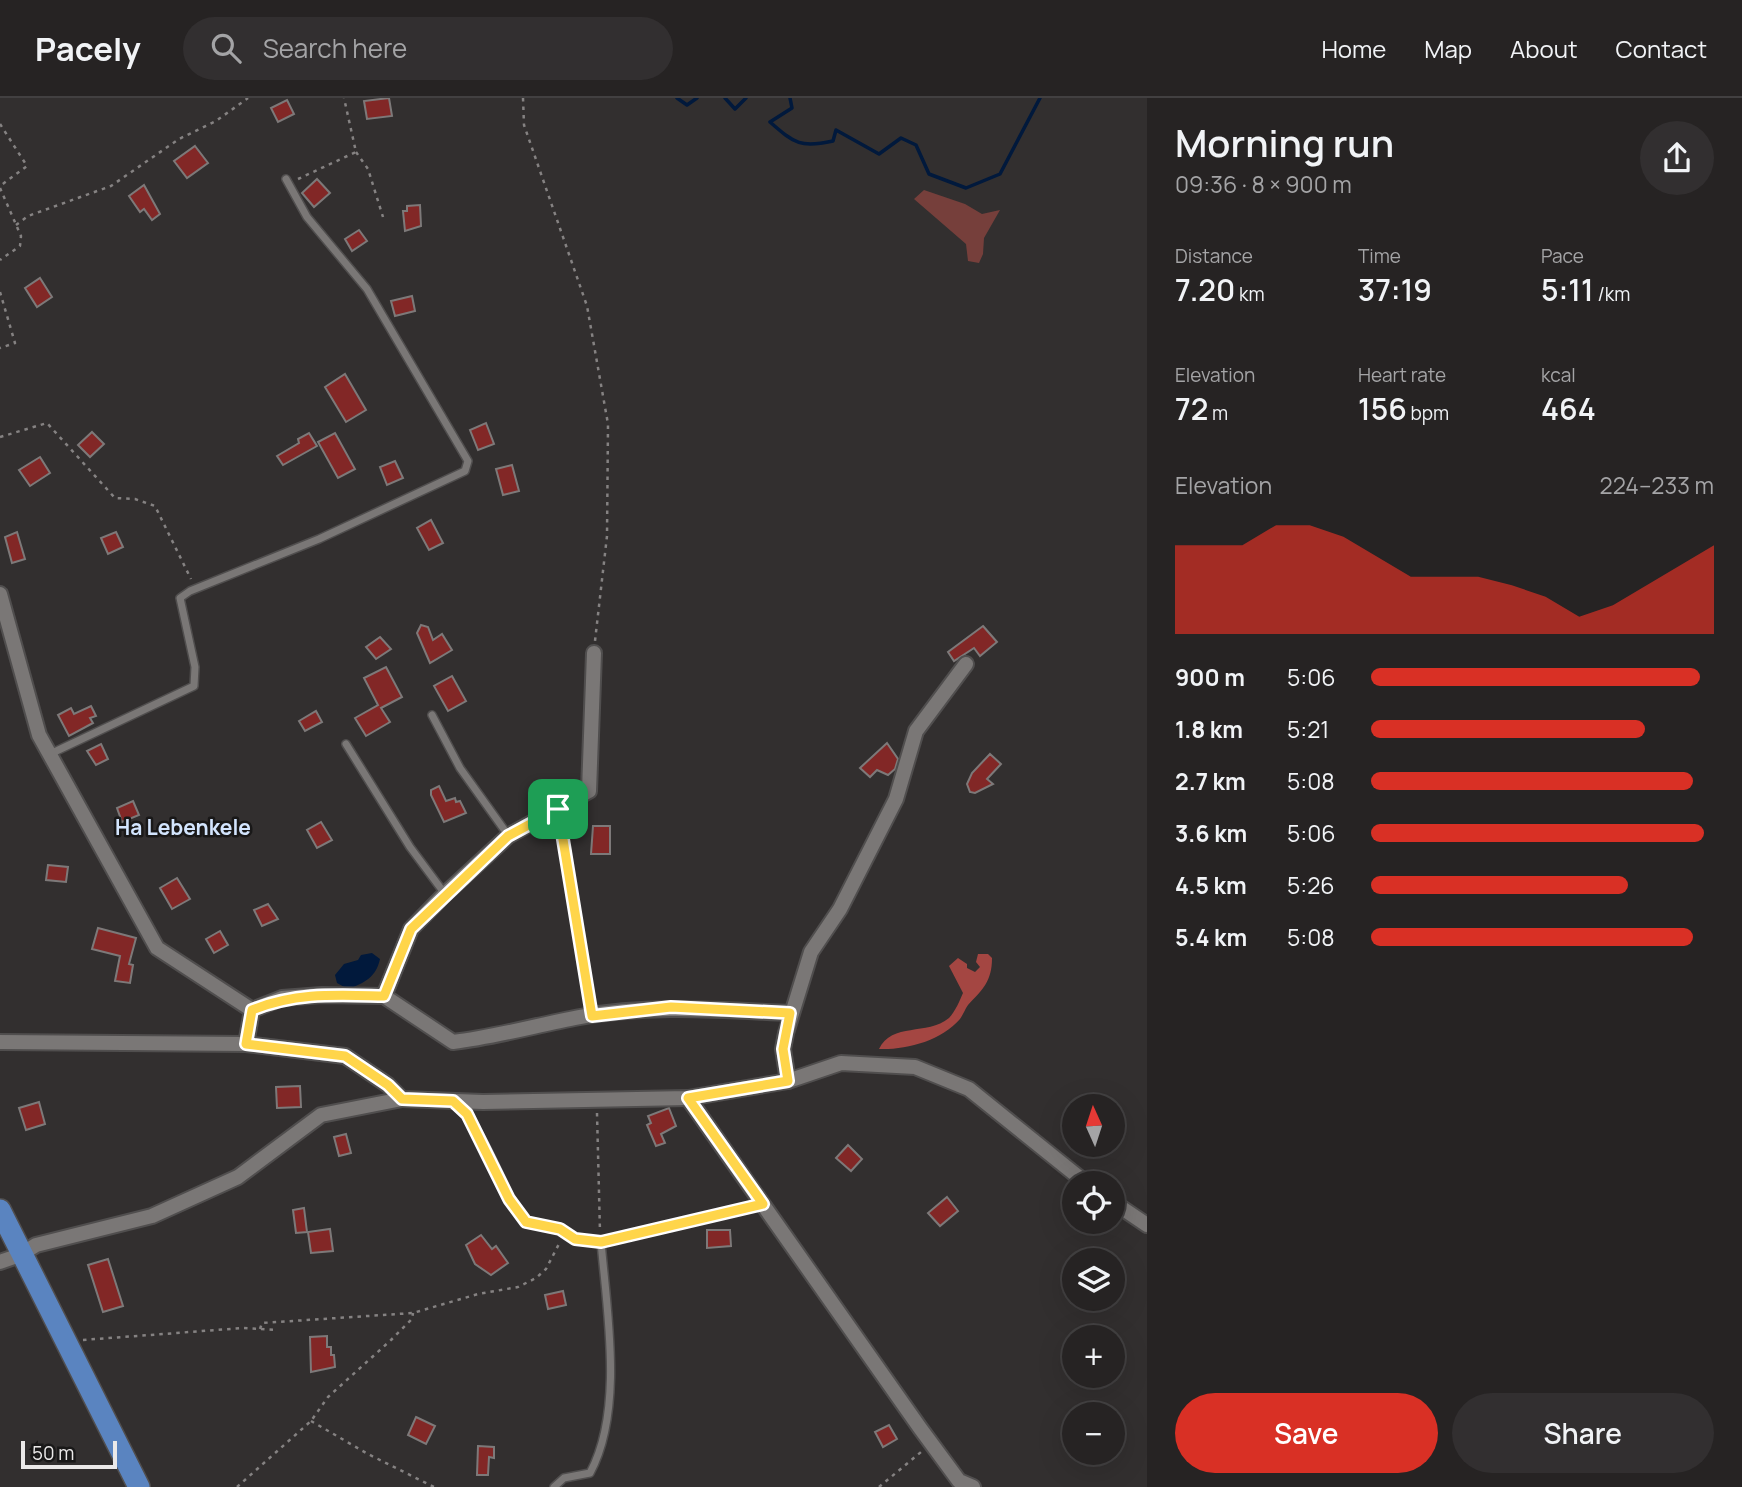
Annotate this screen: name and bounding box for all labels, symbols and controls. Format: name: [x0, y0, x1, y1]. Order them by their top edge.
search box: [183, 17, 673, 80]
text: Pacely: [35, 26, 141, 71]
icon: search: [207, 29, 245, 67]
text: Search here: [263, 30, 407, 66]
text: Home: [1321, 32, 1386, 65]
text: Map: [1424, 32, 1472, 65]
text: About: [1510, 32, 1578, 65]
text: Contact: [1616, 32, 1707, 65]
text: Morning run: [1175, 116, 1394, 168]
button: share: [1640, 121, 1714, 195]
text: 09:36 · 8 × 900 m: [1175, 168, 1352, 200]
text: Distance: [1175, 243, 1253, 269]
text: Time: [1358, 243, 1401, 269]
text: Pace: [1541, 243, 1584, 269]
text: 7.20: [1175, 269, 1235, 310]
text: 37:19: [1358, 269, 1432, 310]
text: 5:11: [1541, 269, 1594, 310]
text: km: [1235, 281, 1265, 307]
text: /km: [1594, 281, 1630, 307]
text: Elevation: [1175, 362, 1255, 388]
text: Heart rate: [1358, 362, 1446, 388]
text: kcal: [1541, 362, 1576, 388]
text: 72: [1175, 388, 1208, 429]
text: 156: [1358, 388, 1407, 429]
text: 464: [1541, 388, 1596, 429]
text: m: [1208, 400, 1228, 426]
text: bpm: [1407, 400, 1449, 426]
text: Elevation: [1175, 469, 1272, 501]
text: 224–233 m: [1600, 469, 1714, 501]
text: 900 m: [1175, 661, 1245, 693]
text: 5:06: [1287, 661, 1335, 693]
text: 1.8 km: [1175, 713, 1243, 745]
text: 5:21: [1287, 713, 1329, 745]
text: 2.7 km: [1175, 765, 1246, 797]
text: 5:08: [1287, 765, 1335, 797]
pin: [528, 779, 588, 839]
icon: arrive: [539, 790, 577, 828]
district label: Ha Lebenkele: [115, 813, 251, 841]
text: 3.6 km: [1175, 817, 1247, 849]
text: 5:06: [1287, 817, 1335, 849]
text: 4.5 km: [1175, 869, 1247, 901]
text: 5:26: [1287, 869, 1335, 901]
text: 5.4 km: [1175, 921, 1247, 953]
text: 5:08: [1287, 921, 1335, 953]
north arrow: [1062, 1094, 1125, 1157]
map controls: [1062, 1094, 1125, 1465]
button: locate: [1062, 1171, 1125, 1234]
button: layers: [1062, 1248, 1125, 1311]
button: +: [1062, 1325, 1125, 1388]
button: Save: [1175, 1393, 1438, 1473]
button: Share: [1452, 1393, 1714, 1473]
button: −: [1062, 1402, 1125, 1465]
scale bar: [21, 1438, 117, 1470]
text: 50 m: [32, 1440, 74, 1466]

